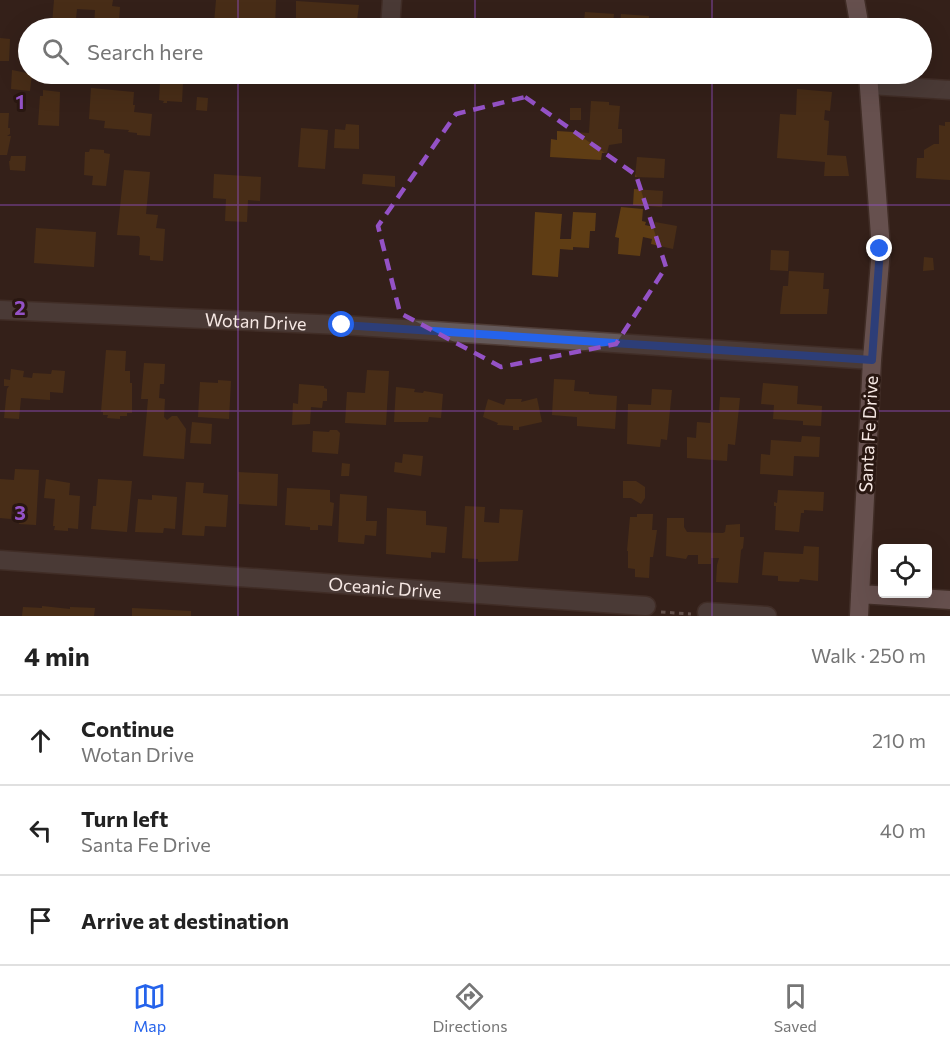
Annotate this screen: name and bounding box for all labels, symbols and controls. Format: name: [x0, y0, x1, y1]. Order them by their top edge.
search box: [18, 18, 932, 84]
icon: search: [39, 35, 72, 68]
text: Search here: [87, 38, 203, 65]
text: 1: [15, 89, 25, 113]
route end: [866, 235, 892, 261]
text: 2: [14, 295, 26, 319]
street label: Wotan Drive: [204, 308, 307, 334]
route start: [328, 311, 354, 337]
street label: Santa Fe Drive: [854, 375, 882, 493]
text: 3: [14, 500, 26, 524]
map controls: [878, 544, 932, 598]
button: locate: [878, 544, 932, 598]
street label: Oceanic Drive: [328, 572, 442, 602]
text: 4 min: [24, 640, 90, 671]
text: Walk · 250 m: [811, 643, 926, 667]
text: Continue: [81, 715, 174, 742]
icon: ahead: [24, 724, 57, 757]
text: 210 m: [872, 728, 926, 752]
text: Wotan Drive: [81, 742, 194, 766]
text: Turn left: [81, 805, 168, 832]
icon: left: [24, 814, 57, 847]
text: 40 m: [880, 818, 926, 842]
text: Santa Fe Drive: [81, 832, 211, 856]
icon: arrive: [24, 904, 57, 937]
text: Arrive at destination: [81, 907, 289, 934]
tab: Map: [133, 980, 166, 1035]
tab: Directions: [432, 980, 507, 1035]
tab: Saved: [774, 980, 817, 1035]

